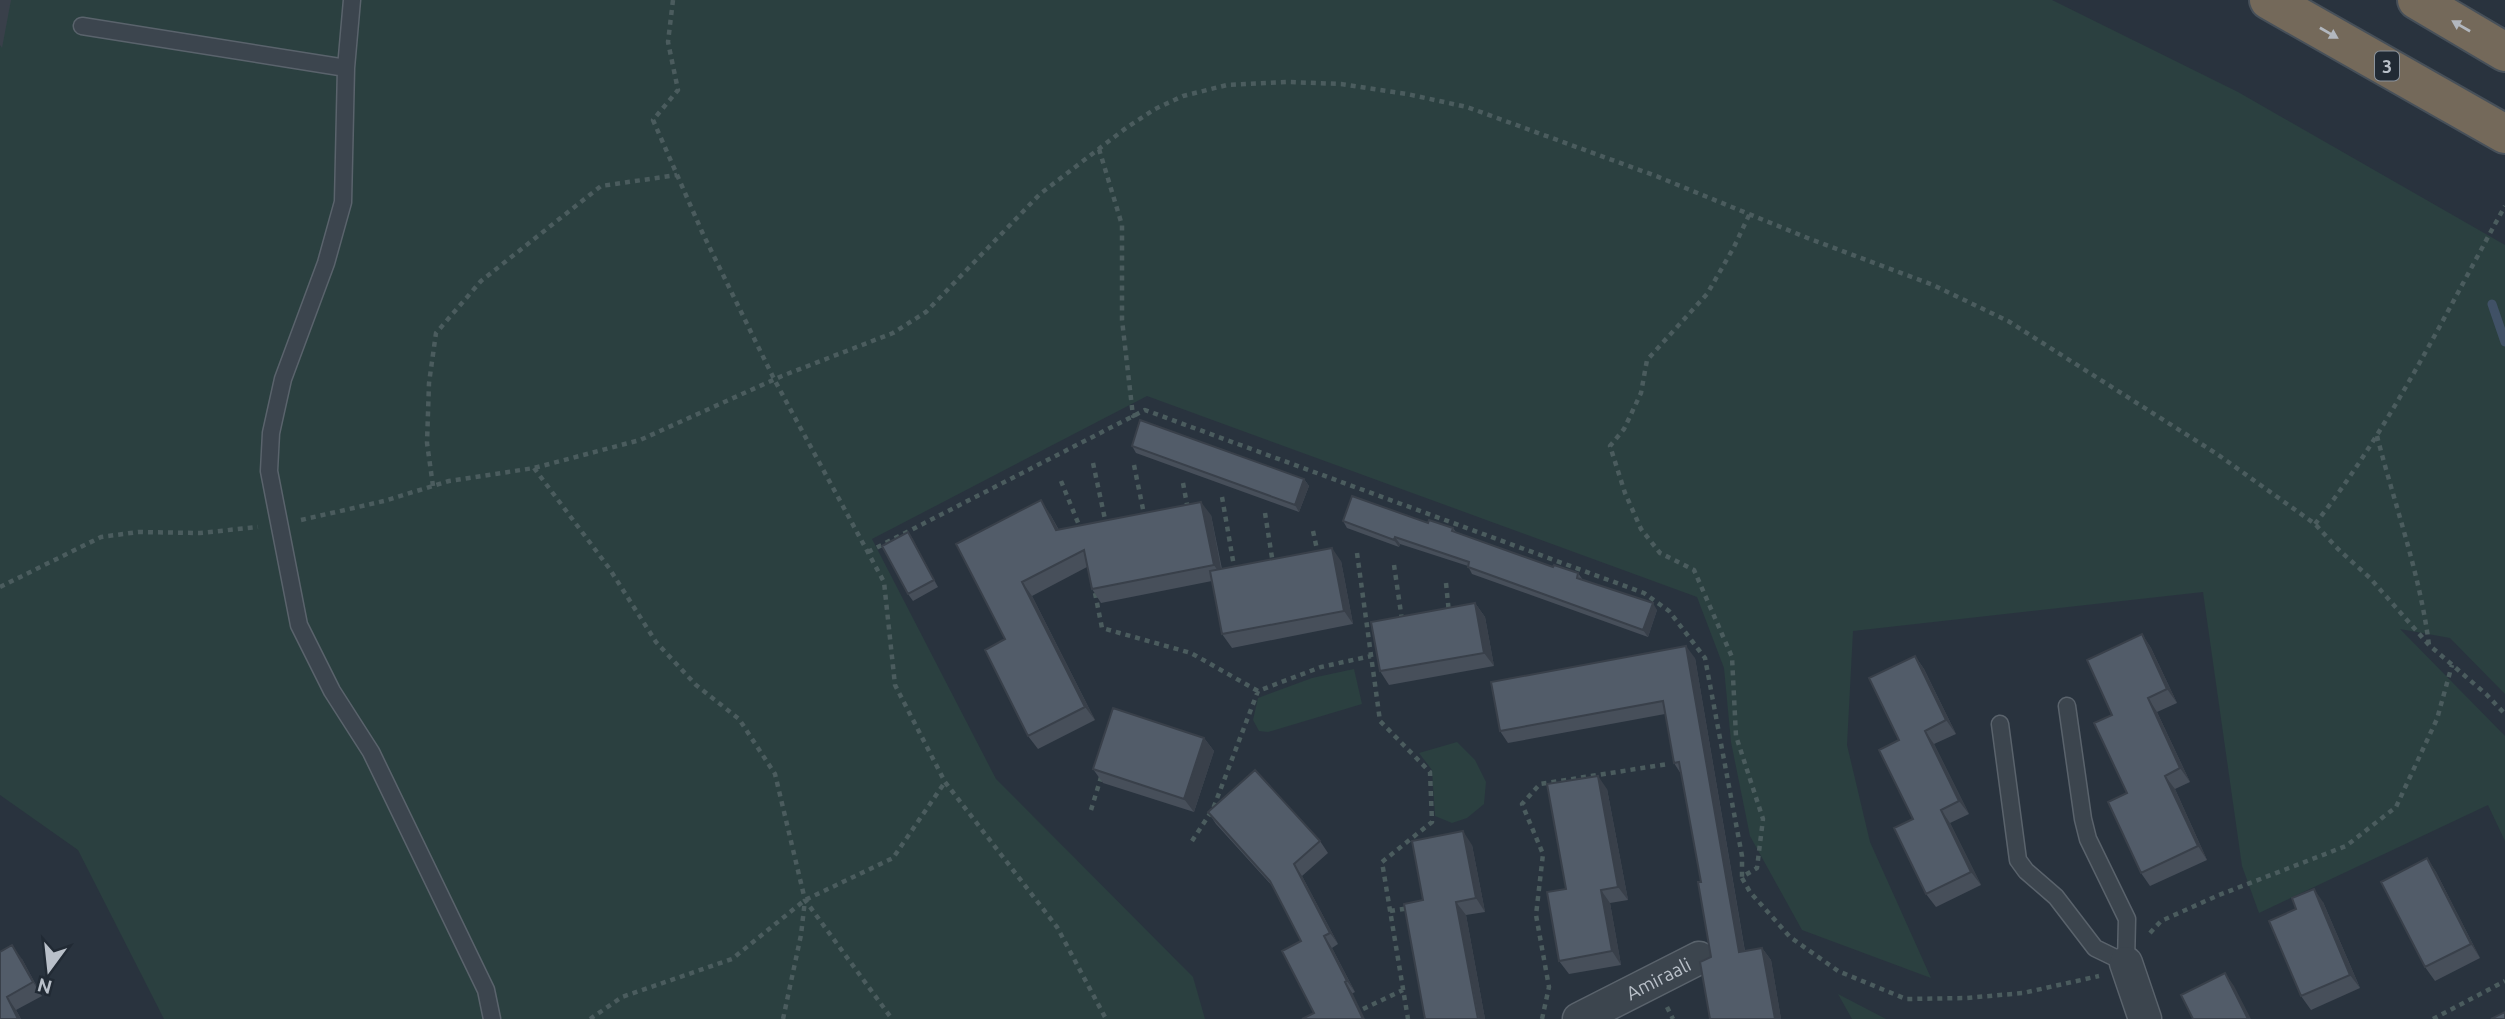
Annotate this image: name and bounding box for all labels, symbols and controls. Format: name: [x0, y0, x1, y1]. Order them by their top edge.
one-way arrow: [2451, 20, 2470, 32]
one-way arrow: [2319, 26, 2338, 39]
road number: 3: [2375, 52, 2399, 80]
north arrow: [14, 935, 84, 1005]
street label: Amiraali: [1622, 953, 1694, 1004]
text: N: [35, 974, 54, 999]

